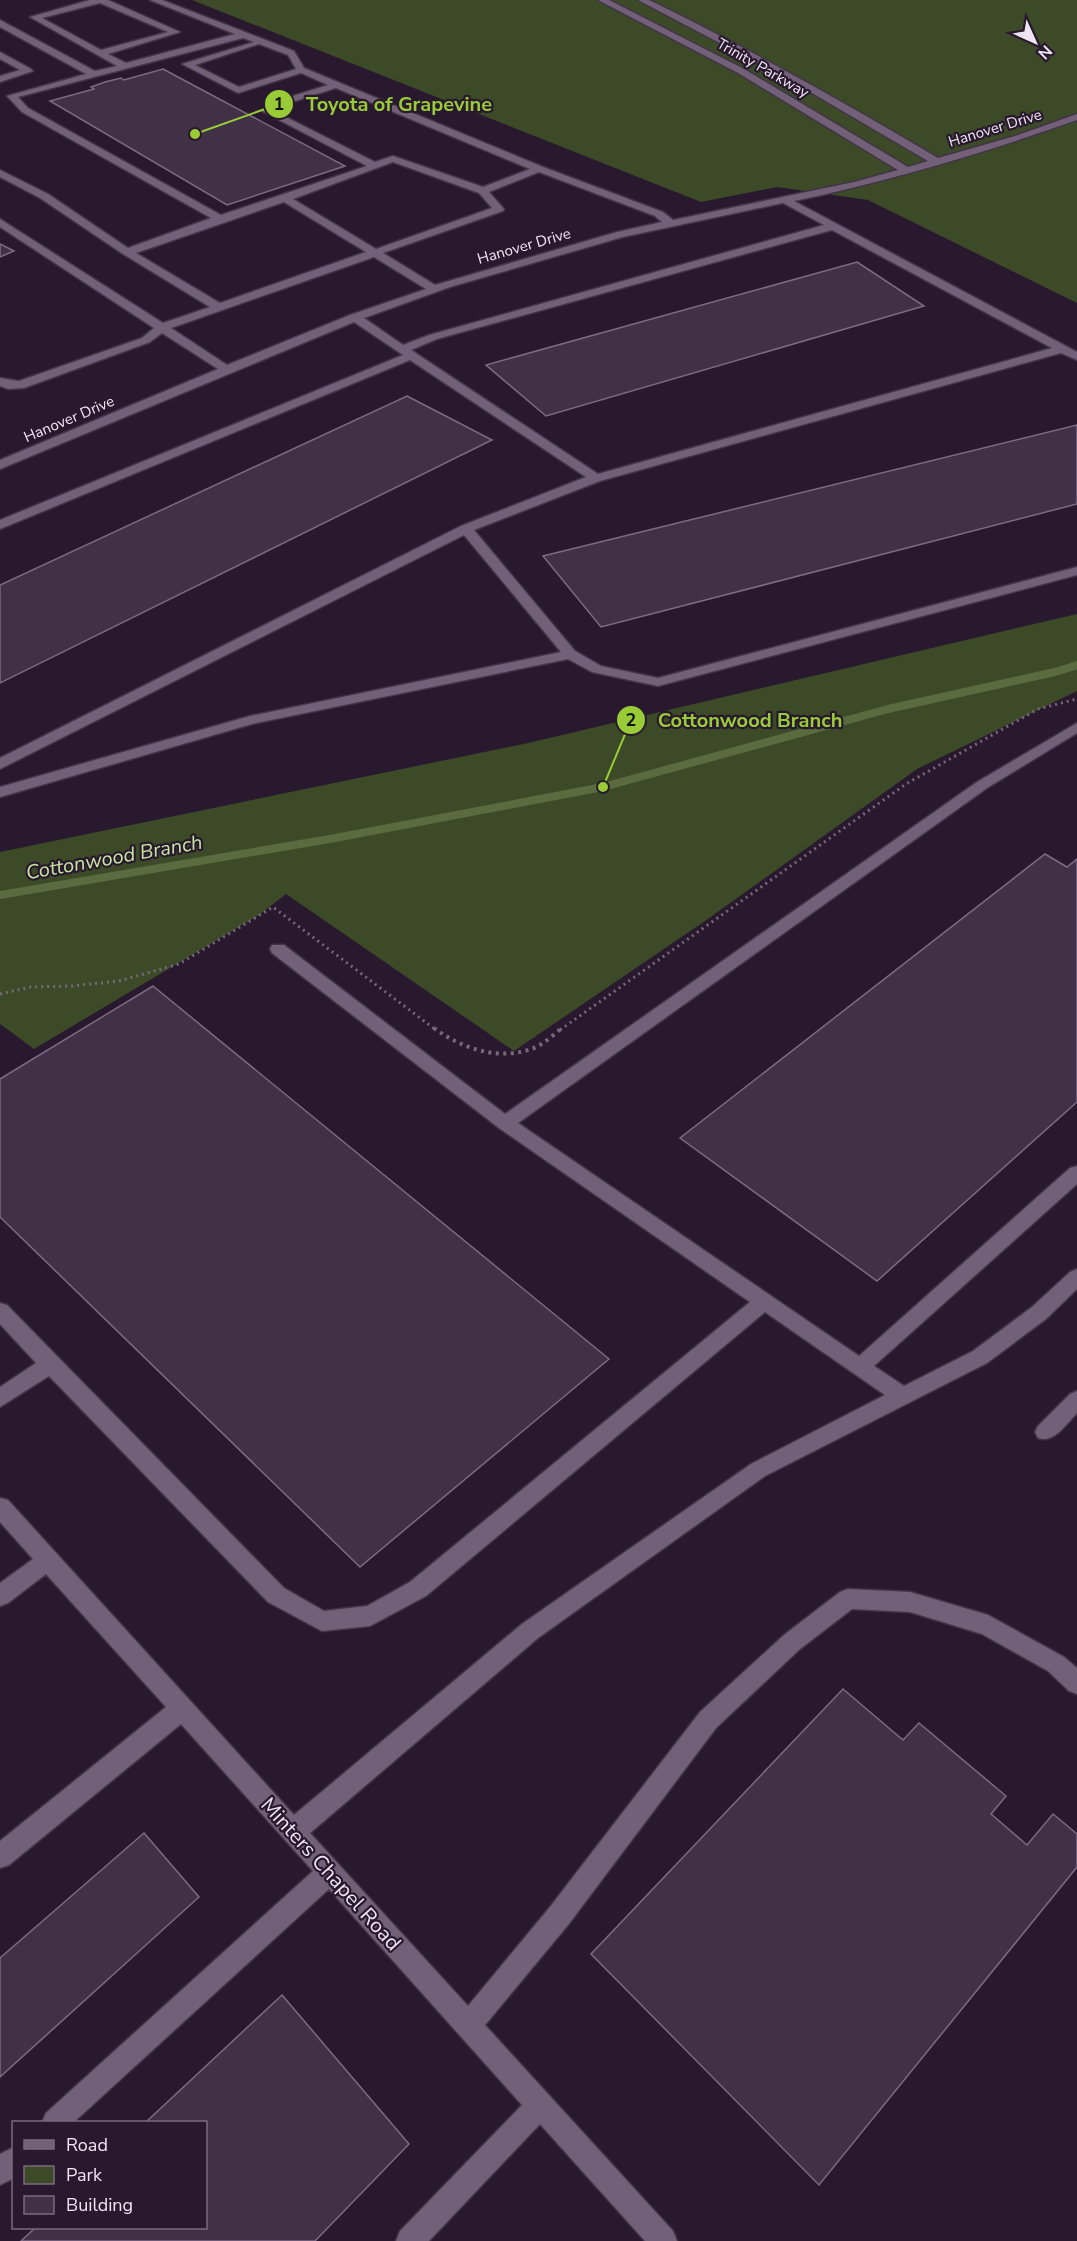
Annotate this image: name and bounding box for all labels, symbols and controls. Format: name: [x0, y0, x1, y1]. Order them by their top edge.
north arrow: [1005, 12, 1065, 72]
street label: Trinity Parkway: [713, 33, 813, 103]
text: N: [1033, 40, 1057, 64]
callout: Toyota of Grapevine: [264, 85, 504, 123]
text: Toyota of Grapevine: [306, 91, 492, 118]
text: 1: [274, 92, 284, 116]
street label: Hanover Drive: [946, 104, 1044, 152]
street label: Hanover Drive: [475, 223, 573, 269]
street label: Hanover Drive: [21, 391, 117, 447]
callout: Cottonwood Branch: [616, 701, 854, 739]
text: Cottonwood Branch: [658, 707, 842, 734]
text: 2: [626, 708, 636, 732]
water label: Cottonwood Branch: [24, 829, 204, 886]
street label: Minters Chapel Road: [255, 1791, 407, 1957]
legend: [12, 2121, 207, 2229]
text: Road: [66, 2133, 108, 2157]
text: Park: [66, 2163, 103, 2187]
text: Building: [66, 2193, 133, 2217]

